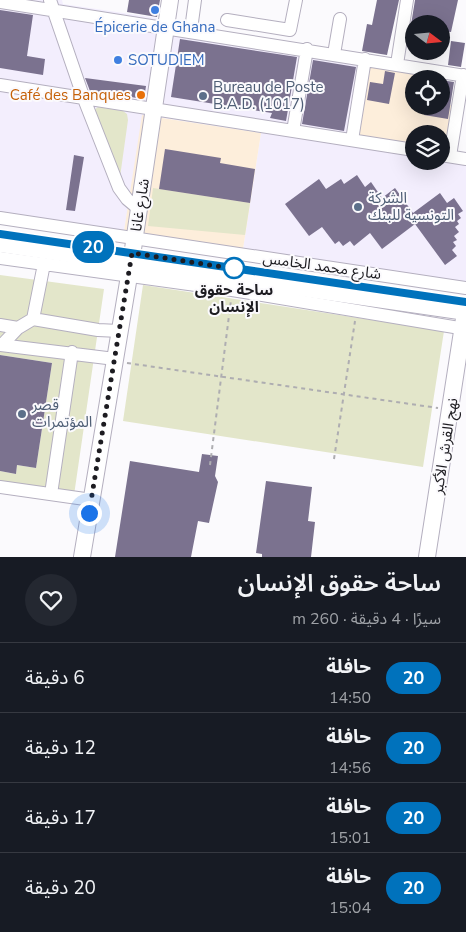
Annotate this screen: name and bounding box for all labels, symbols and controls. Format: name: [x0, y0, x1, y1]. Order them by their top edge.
marker: Épicerie de Ghana: [149, 4, 161, 16]
north arrow: [405, 15, 450, 60]
map controls: [405, 15, 450, 170]
place label: Épicerie de Ghana: [95, 17, 215, 37]
place label: SOTUDIEM: [128, 50, 205, 70]
marker: SOTUDIEM: [112, 54, 124, 66]
button: locate: [405, 70, 450, 115]
place label: Bureau de Poste B.A.D. (1017): [213, 77, 323, 114]
place label: Café des Banques: [10, 85, 131, 105]
marker: Café des Banques: [135, 89, 147, 101]
marker: Bureau de Poste B.A.D. (1017): [197, 90, 209, 102]
button: layers: [405, 125, 450, 170]
street label: شارع غانا: [126, 177, 156, 233]
place label: الشركة التونسية للبنك: [368, 188, 454, 225]
marker: الشركة التونسية للبنك: [352, 201, 364, 213]
line badge: 20: [70, 231, 116, 263]
text: 20: [82, 235, 104, 259]
street label: شارع محمد الخامس: [261, 248, 383, 286]
marker: ساحة حقوق الإنسان: [223, 257, 245, 279]
place label: ساحة حقوق الإنسان: [195, 280, 273, 317]
place label: قصر المؤتمرات: [31, 395, 92, 432]
street label: نهج القرش الأكبر: [427, 396, 464, 497]
marker: قصر المؤتمرات: [16, 408, 28, 420]
your location: [77, 501, 102, 526]
text: ساحة حقوق الإنسان: [238, 567, 441, 599]
button: heart: [25, 574, 77, 626]
text: سيرًا · 4 دقيقة · 260 m: [292, 608, 441, 630]
text: حافلة: [326, 654, 371, 680]
text: 6 دقيقة: [25, 665, 85, 691]
text: 20: [403, 666, 424, 690]
text: 14:50: [329, 687, 371, 709]
text: حافلة: [326, 724, 371, 750]
text: 12 دقيقة: [25, 735, 96, 761]
text: 20: [403, 736, 424, 760]
text: 14:56: [329, 757, 371, 779]
text: حافلة: [326, 794, 371, 820]
text: 17 دقيقة: [25, 805, 96, 831]
text: 20: [403, 806, 424, 830]
text: 15:01: [329, 827, 371, 849]
text: حافلة: [326, 864, 371, 890]
text: 20 دقيقة: [25, 875, 96, 901]
text: 20: [403, 876, 424, 900]
text: 15:04: [329, 897, 371, 919]

